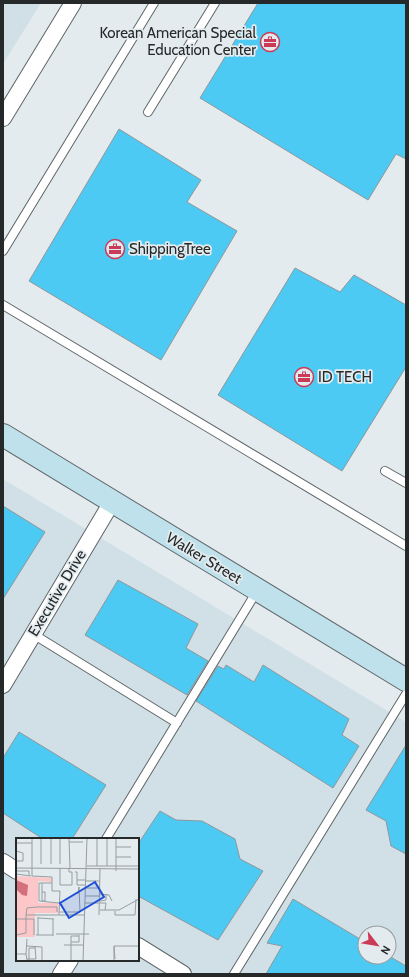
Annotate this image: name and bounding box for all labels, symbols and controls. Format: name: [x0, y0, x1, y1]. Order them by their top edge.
place label: Korean American Special Education Center: [99, 24, 256, 59]
office icon: Korean American Special Education Center: [259, 31, 281, 53]
office icon: ShippingTree: [104, 238, 126, 260]
place label: ShippingTree: [129, 240, 211, 258]
office icon: ID TECH: [293, 366, 315, 388]
place label: ID TECH: [318, 368, 372, 386]
street label: Walker Street: [163, 528, 245, 588]
street label: Executive Drive: [24, 546, 90, 640]
inset map: [16, 838, 139, 961]
north arrow: [357, 925, 397, 965]
text: N: [378, 943, 394, 957]

